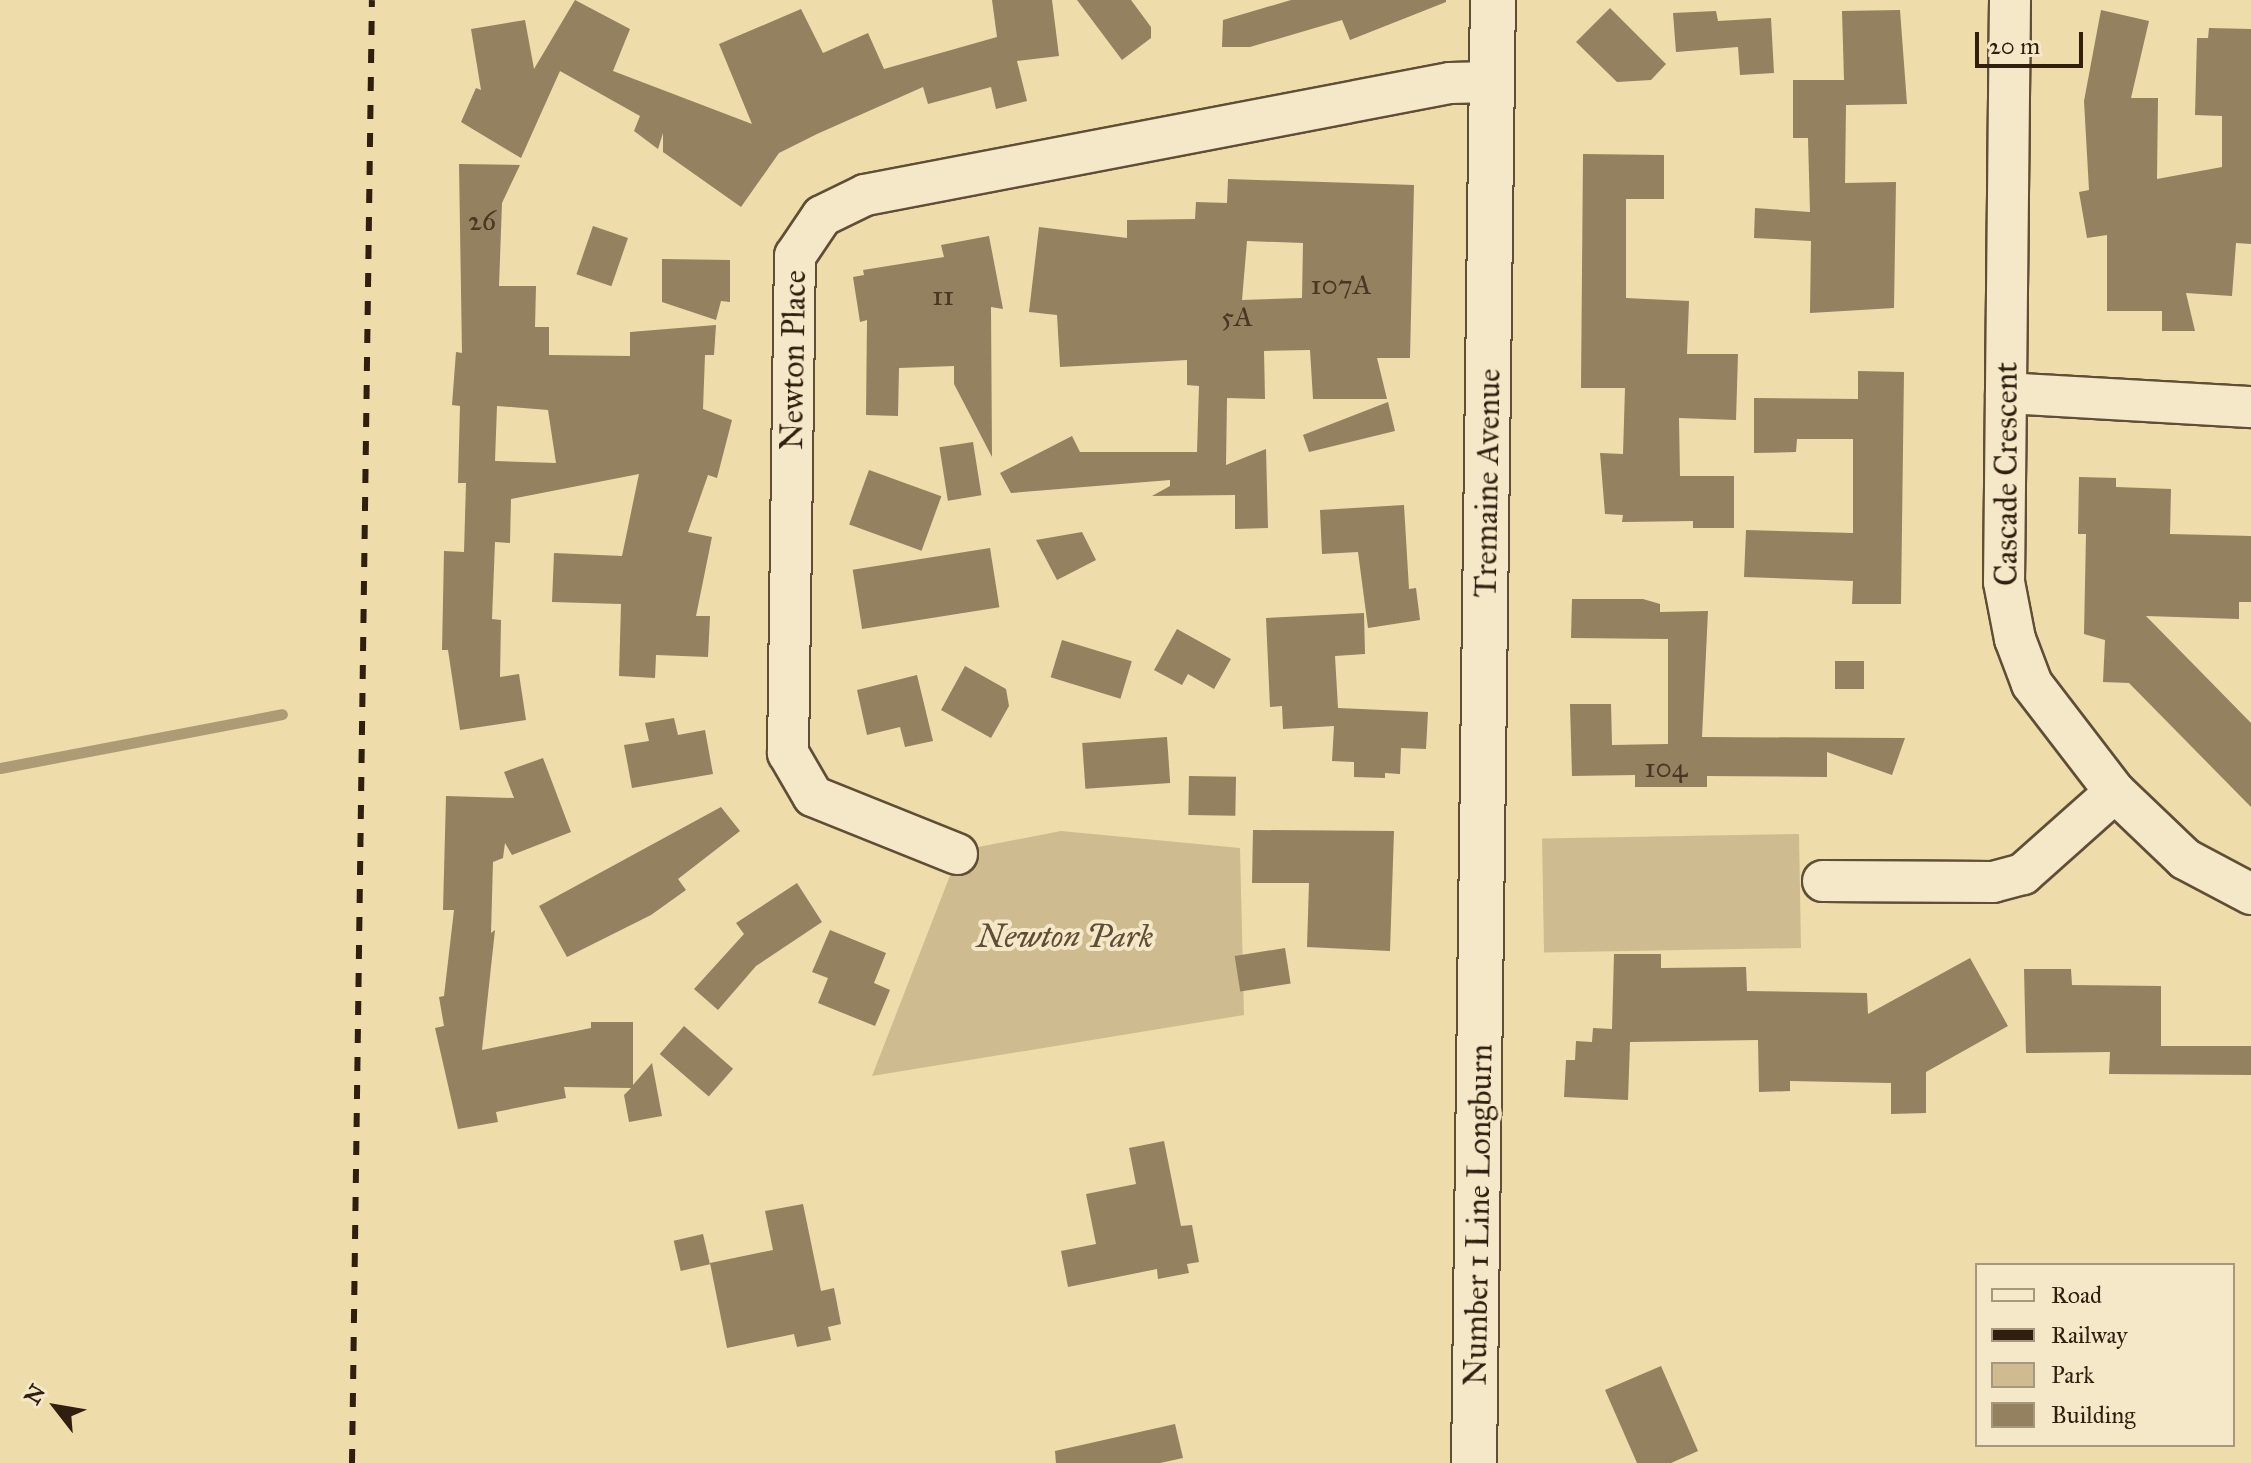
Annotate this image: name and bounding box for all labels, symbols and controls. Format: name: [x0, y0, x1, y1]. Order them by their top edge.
scale bar: [1979, 16, 2087, 66]
text: 20 m: [1989, 31, 2040, 61]
house number: 26: [468, 204, 496, 238]
house number: 107A: [1310, 268, 1372, 302]
street label: Newton Place: [773, 270, 815, 450]
house number: 11: [932, 279, 954, 313]
house number: 5A: [1221, 300, 1253, 334]
street label: Cascade Crescent: [1988, 362, 2026, 586]
street label: Tremaine Avenue: [1467, 368, 1509, 598]
house number: 104: [1645, 751, 1687, 785]
park label: Newton Park: [977, 918, 1153, 956]
street label: Number 1 Line Longburn: [1457, 1044, 1501, 1386]
legend: [1975, 1263, 2235, 1447]
text: Road: [2051, 1280, 2102, 1310]
text: Railway: [2051, 1320, 2128, 1350]
text: Park: [2051, 1360, 2094, 1390]
north arrow: [16, 1367, 96, 1447]
text: N: [19, 1379, 51, 1409]
text: Building: [2051, 1400, 2136, 1430]

